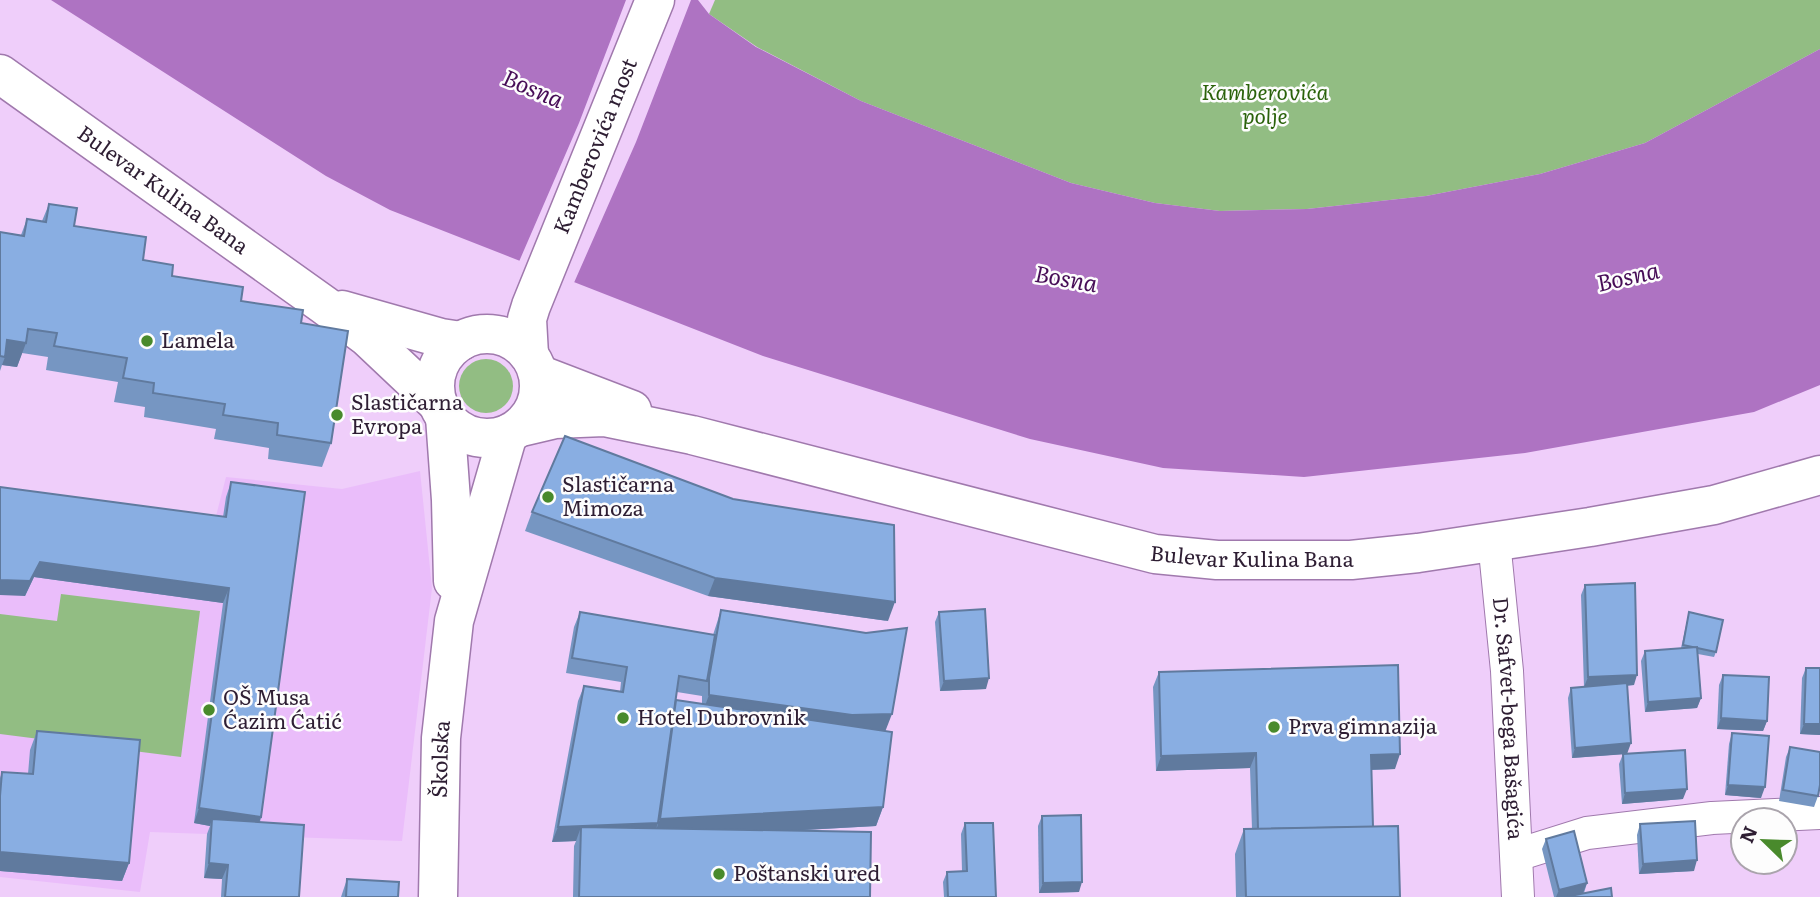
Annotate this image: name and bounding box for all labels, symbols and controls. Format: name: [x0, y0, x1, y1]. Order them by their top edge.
street label: Kamberovića most: [544, 52, 643, 238]
water label: Bosna: [498, 59, 569, 115]
park label: Kamberovića polje: [1202, 75, 1328, 130]
street label: Bulevar Kulina Bana: [72, 116, 257, 260]
water label: Bosna: [1593, 251, 1662, 299]
water label: Bosna: [1032, 255, 1100, 299]
place label: Lamela: [161, 323, 235, 354]
marker: Lamela: [139, 333, 155, 349]
place label: Slastičarna Evropa: [351, 385, 464, 440]
marker: Slastičarna Evropa: [329, 407, 345, 423]
place label: Slastičarna Mimoza: [562, 467, 675, 522]
marker: Slastičarna Mimoza: [540, 489, 556, 505]
street label: Bulevar Kulina Bana: [1149, 536, 1355, 573]
street label: Dr. Safvet-bega Bašagića: [1487, 595, 1533, 841]
place label: OŠ Musa Ćazim Ćatić: [223, 680, 342, 735]
place label: Hotel Dubrovnik: [637, 700, 806, 731]
marker: OŠ Musa Ćazim Ćatić: [201, 702, 217, 718]
place label: Prva gimnazija: [1288, 709, 1438, 740]
marker: Hotel Dubrovnik: [615, 710, 631, 726]
street label: Školska: [422, 718, 456, 798]
marker: Prva gimnazija: [1266, 719, 1282, 735]
north arrow: [1729, 806, 1799, 876]
text: N: [1731, 821, 1763, 847]
place label: Poštanski ured: [733, 856, 880, 887]
marker: Poštanski ured: [711, 866, 727, 882]

